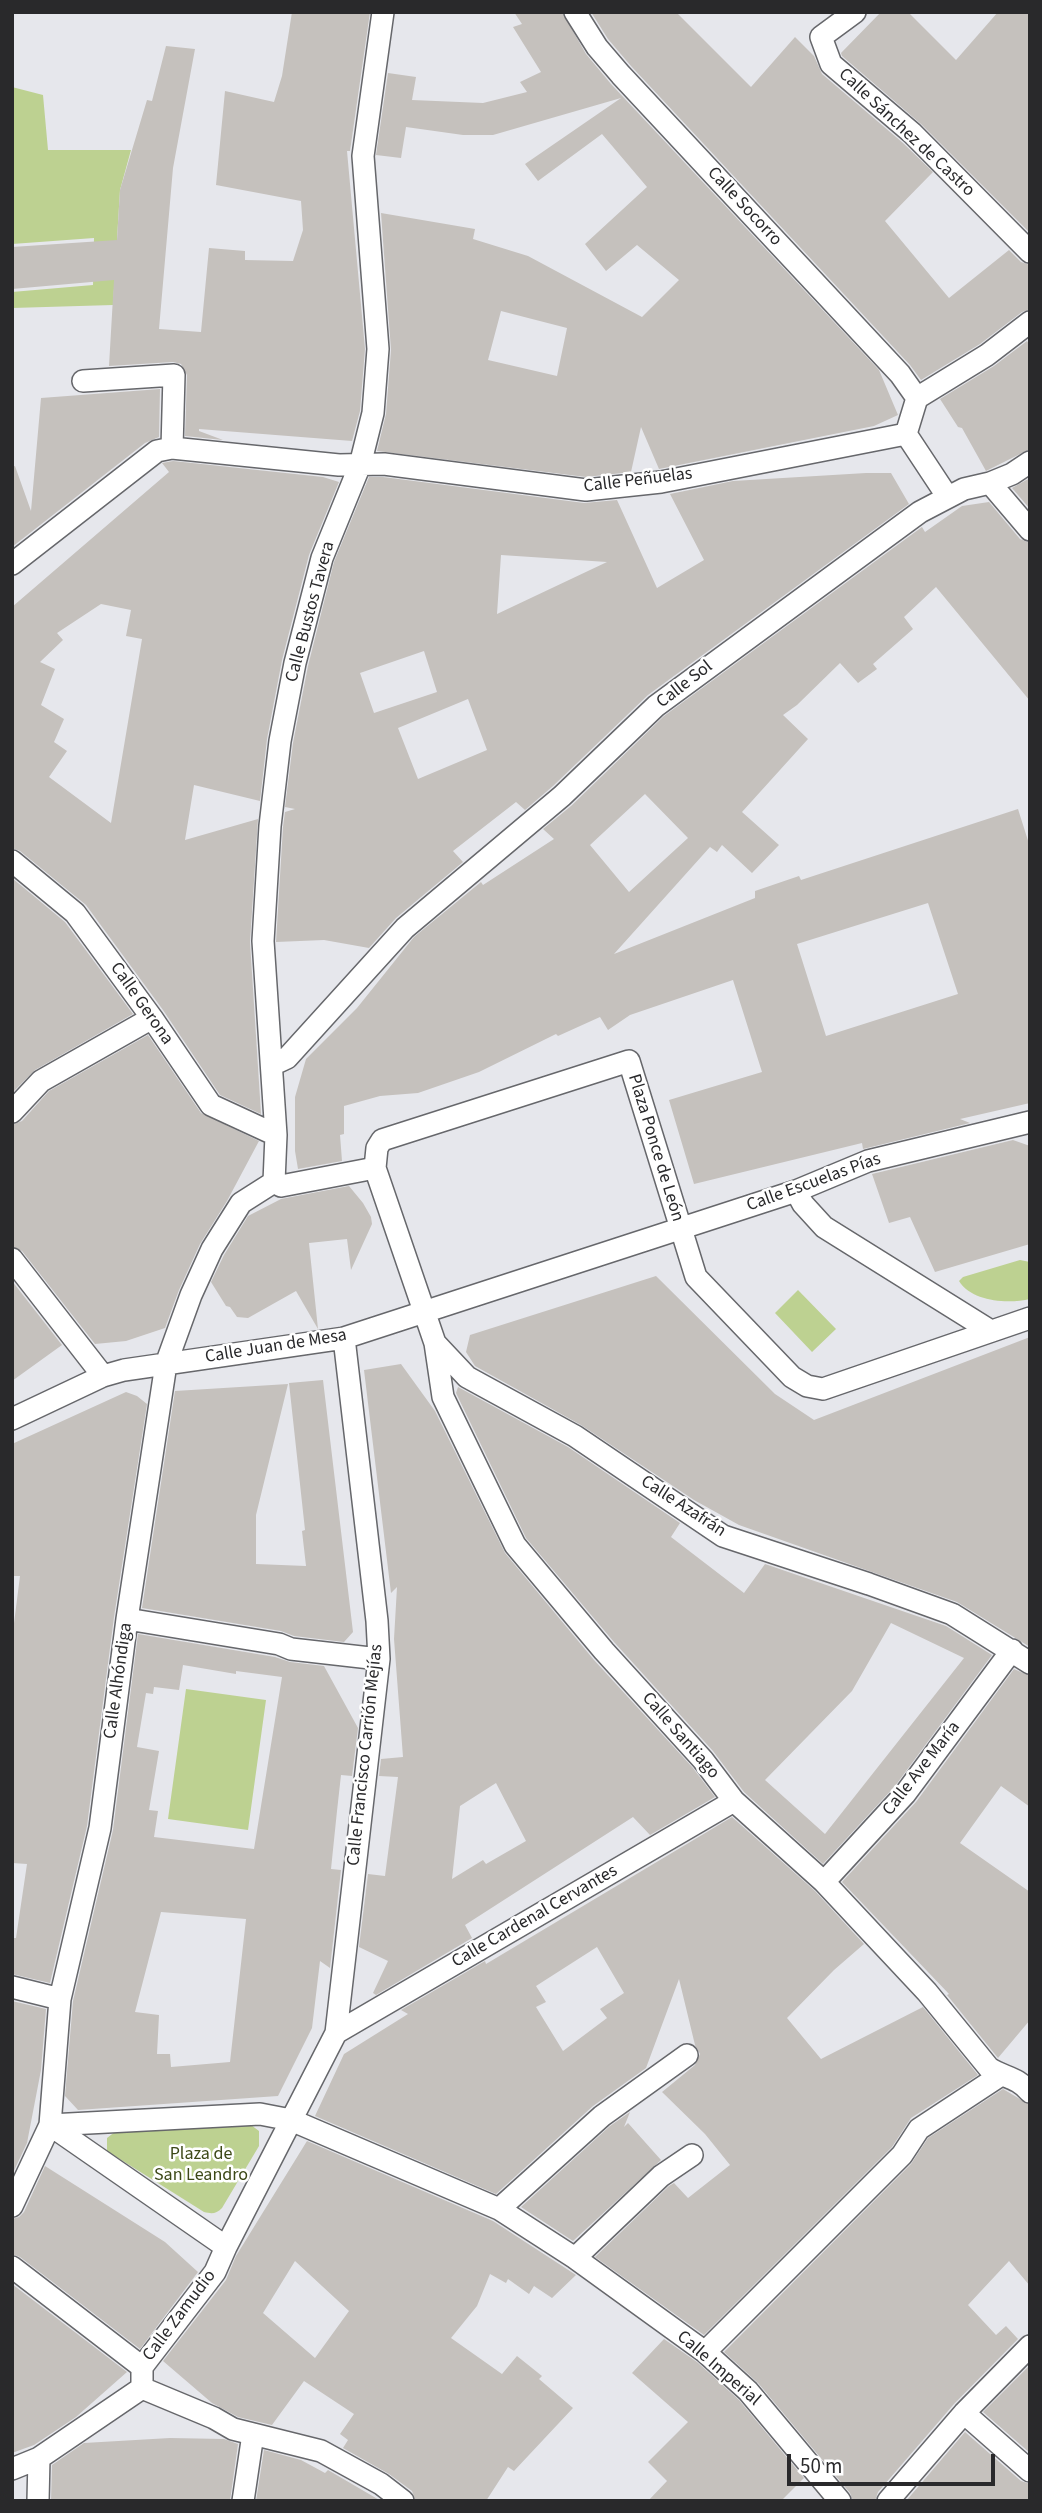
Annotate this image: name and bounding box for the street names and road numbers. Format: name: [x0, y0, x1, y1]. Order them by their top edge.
street label: Calle Sánchez de Castro: [833, 64, 979, 202]
street label: Calle Socorro: [702, 163, 786, 251]
street label: Calle Peñuelas: [582, 464, 694, 498]
street label: Calle Bustos Tavera: [282, 539, 340, 685]
street label: Calle Sol: [653, 656, 717, 714]
street label: Calle Gerona: [105, 959, 177, 1049]
street label: Plaza Ponce de León: [622, 1072, 688, 1224]
street label: Calle Escuelas Pías: [744, 1149, 884, 1217]
street label: Calle Juan de Mesa: [204, 1325, 348, 1369]
street label: Calle Azafrán: [636, 1471, 730, 1543]
street label: Calle Alhóndiga: [100, 1622, 138, 1740]
street label: Calle Francisco Carrión Mejías: [344, 1643, 388, 1867]
street label: Calle Santiago: [637, 1688, 723, 1784]
street label: Calle Ave María: [879, 1718, 965, 1820]
street label: Calle Cardenal Cervantes: [448, 1861, 622, 1973]
street label: Calle Zamudio: [139, 2266, 221, 2366]
street label: Calle Imperial: [672, 2327, 764, 2411]

